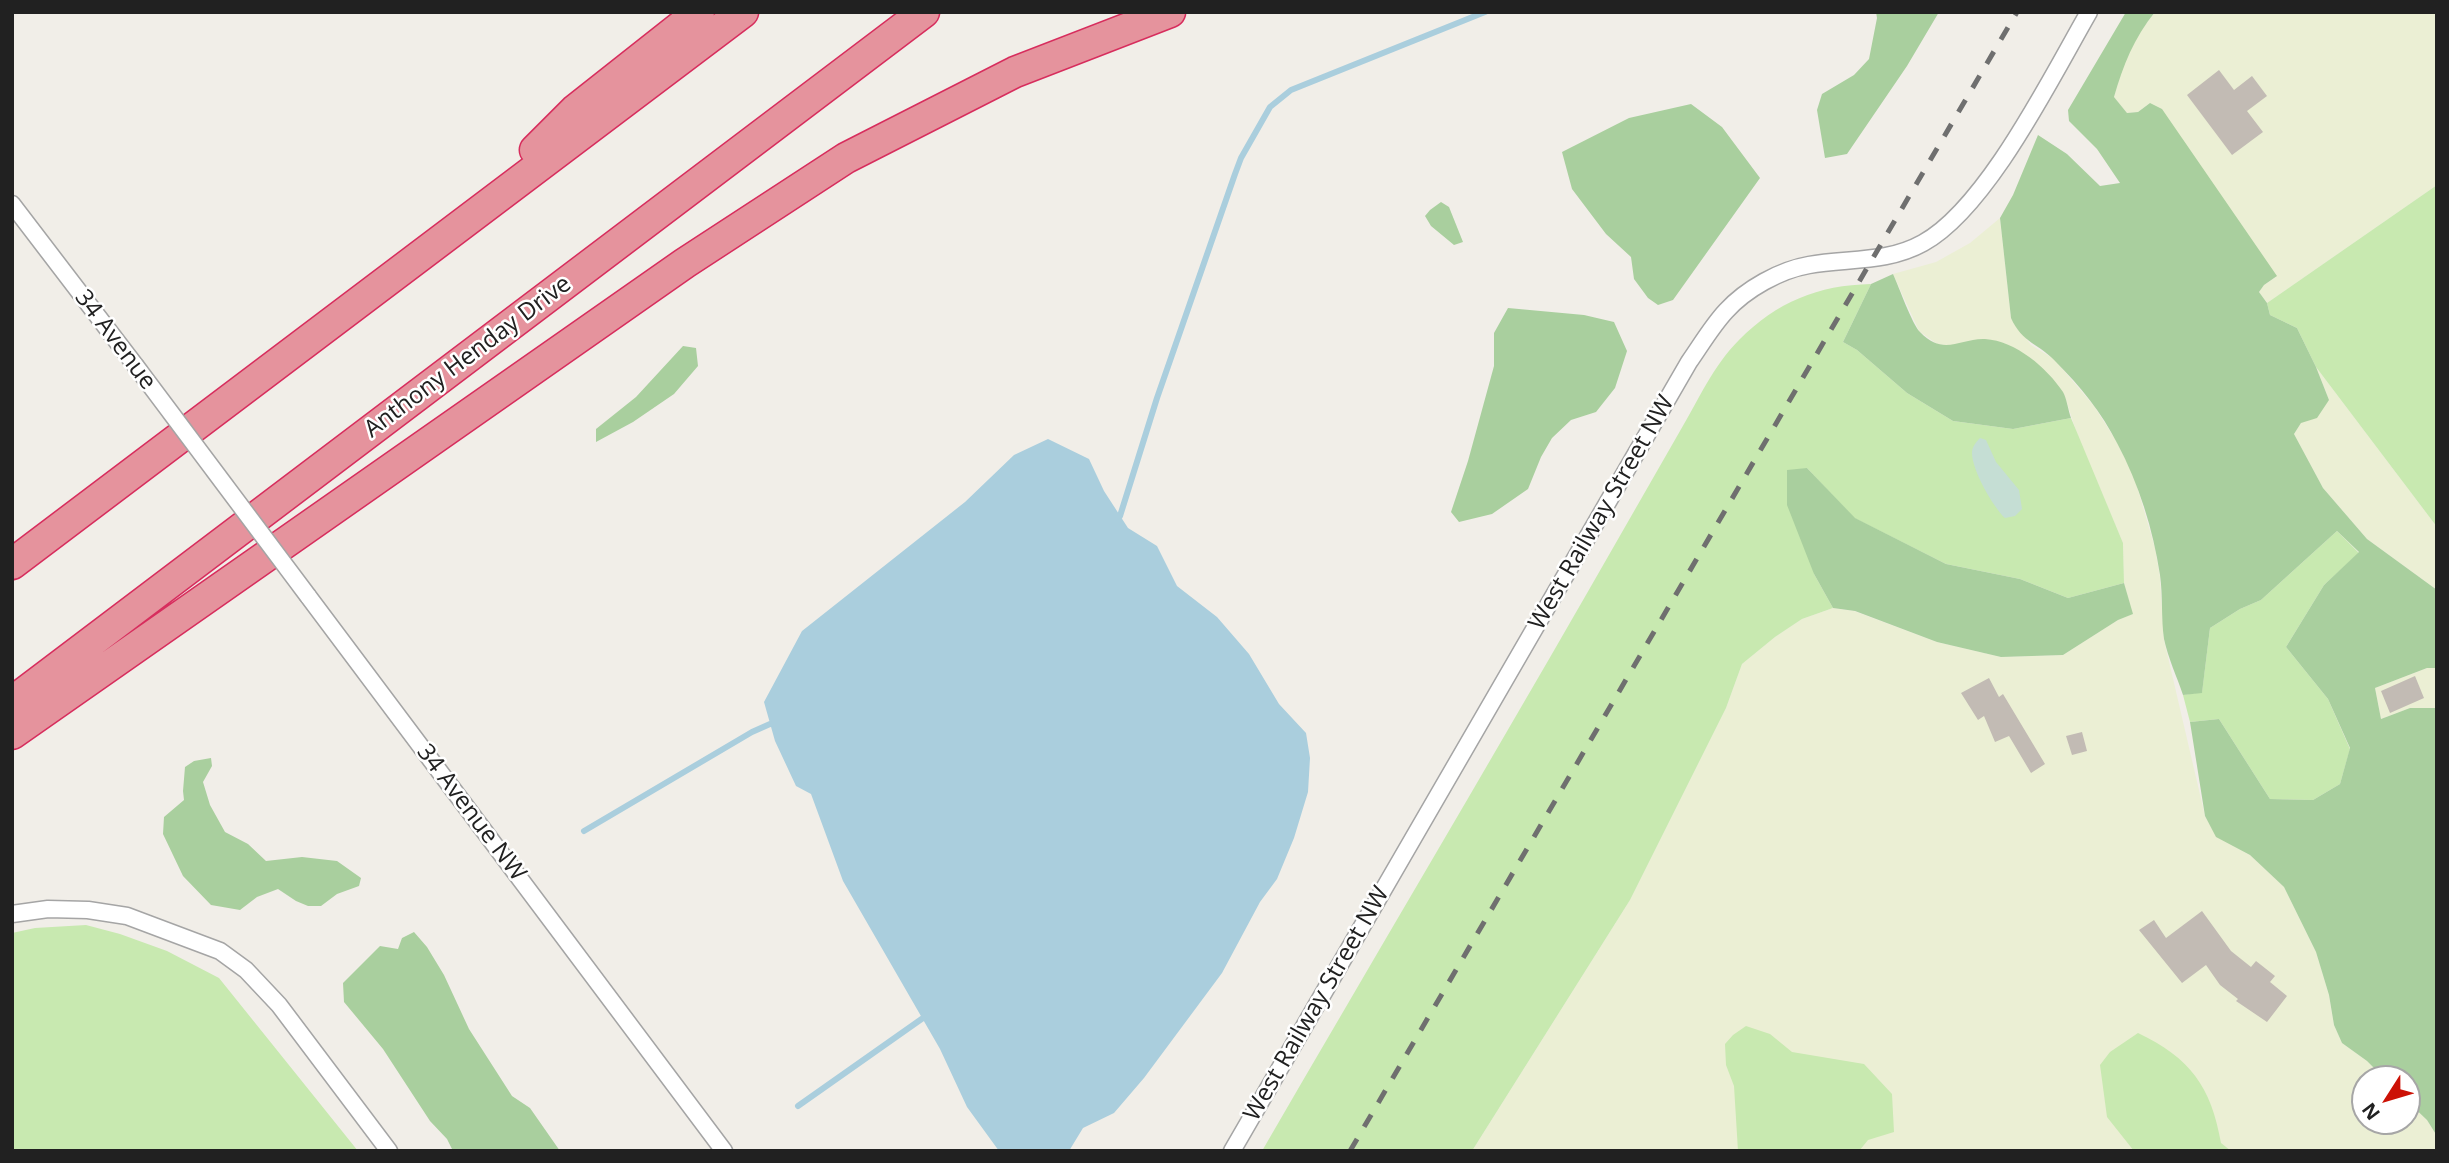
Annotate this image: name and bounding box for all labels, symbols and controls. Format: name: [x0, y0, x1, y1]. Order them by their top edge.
street label: Anthony Henday Drive: [359, 270, 577, 444]
street label: 34 Avenue: [68, 285, 162, 395]
street label: West Railway Street NW: [1523, 391, 1681, 635]
street label: 34 Avenue NW: [410, 739, 532, 887]
street label: West Railway Street NW: [1238, 882, 1396, 1126]
north arrow: [2351, 1065, 2421, 1135]
text: N: [2356, 1097, 2386, 1125]

